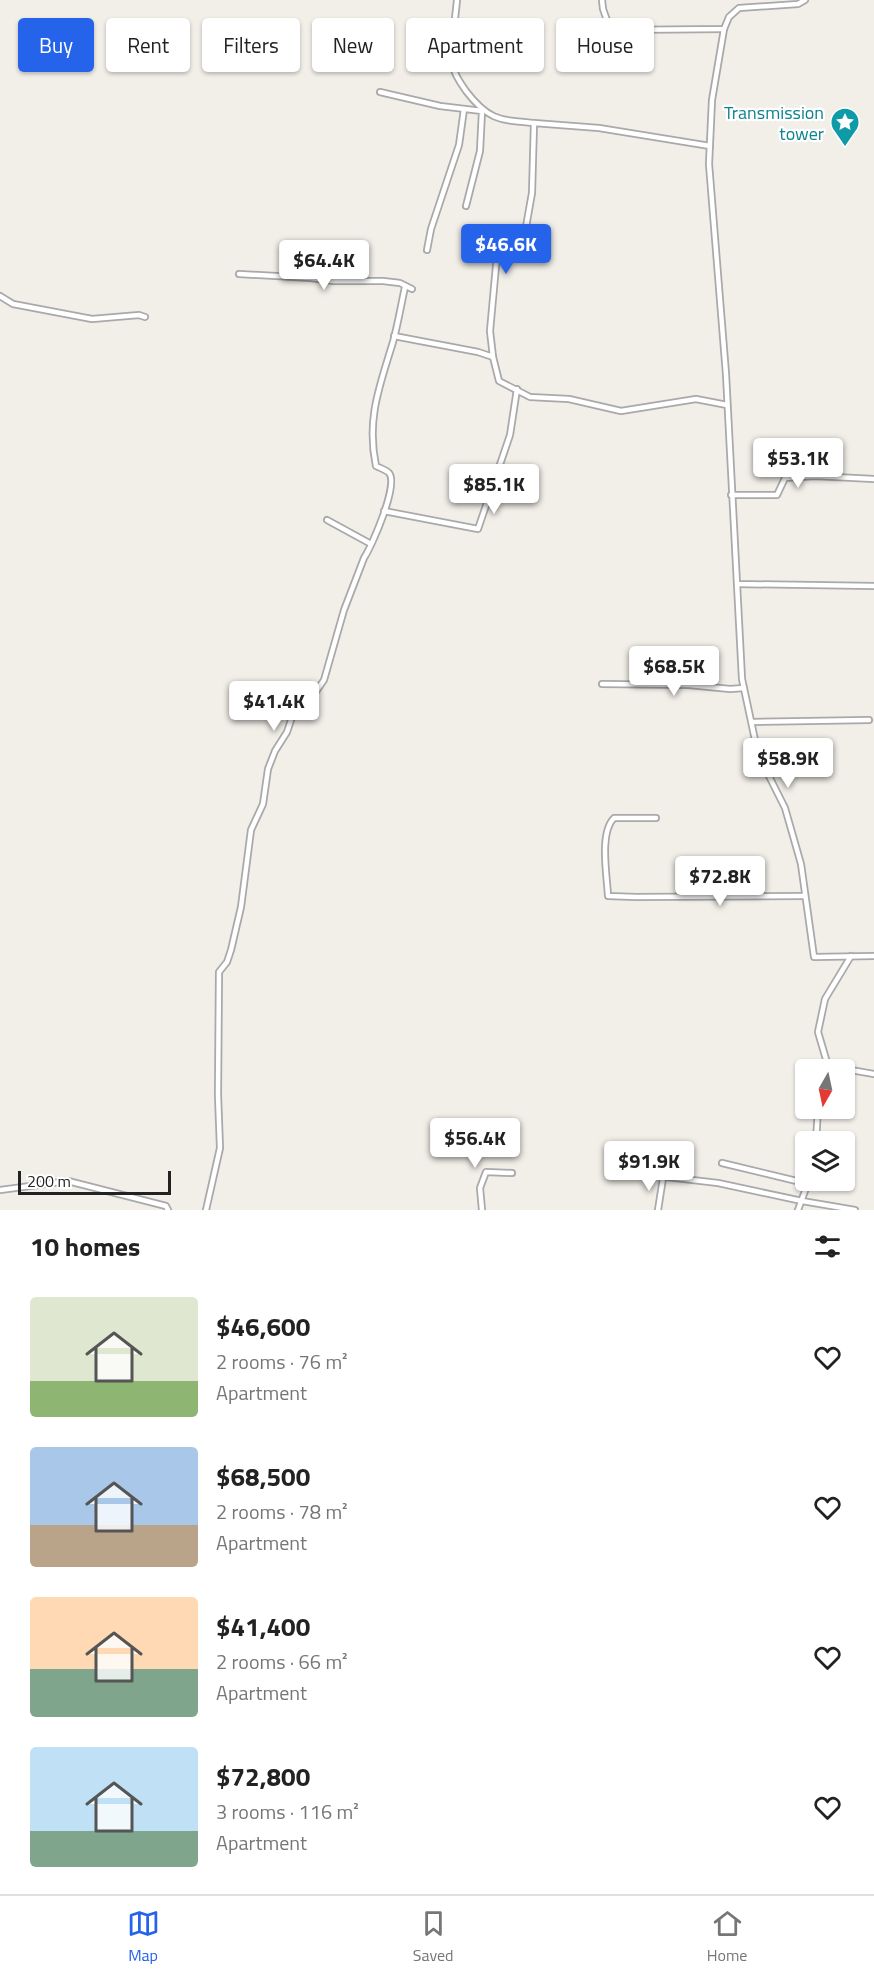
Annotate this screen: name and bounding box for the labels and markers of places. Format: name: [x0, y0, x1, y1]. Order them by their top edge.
place label: Transmission tower: [724, 99, 824, 147]
place icon: Transmission tower: [829, 106, 861, 148]
pin: $46.6K: [457, 224, 555, 275]
pin: $64.4K: [275, 240, 373, 291]
pin: $53.1K: [749, 438, 847, 489]
pin: $85.1K: [445, 464, 543, 515]
pin: $68.5K: [625, 646, 723, 697]
pin: $41.4K: [225, 681, 323, 732]
pin: $58.9K: [739, 738, 837, 789]
pin: $72.8K: [671, 856, 769, 907]
pin: $56.4K: [426, 1118, 524, 1169]
pin: $91.9K: [600, 1141, 698, 1192]

